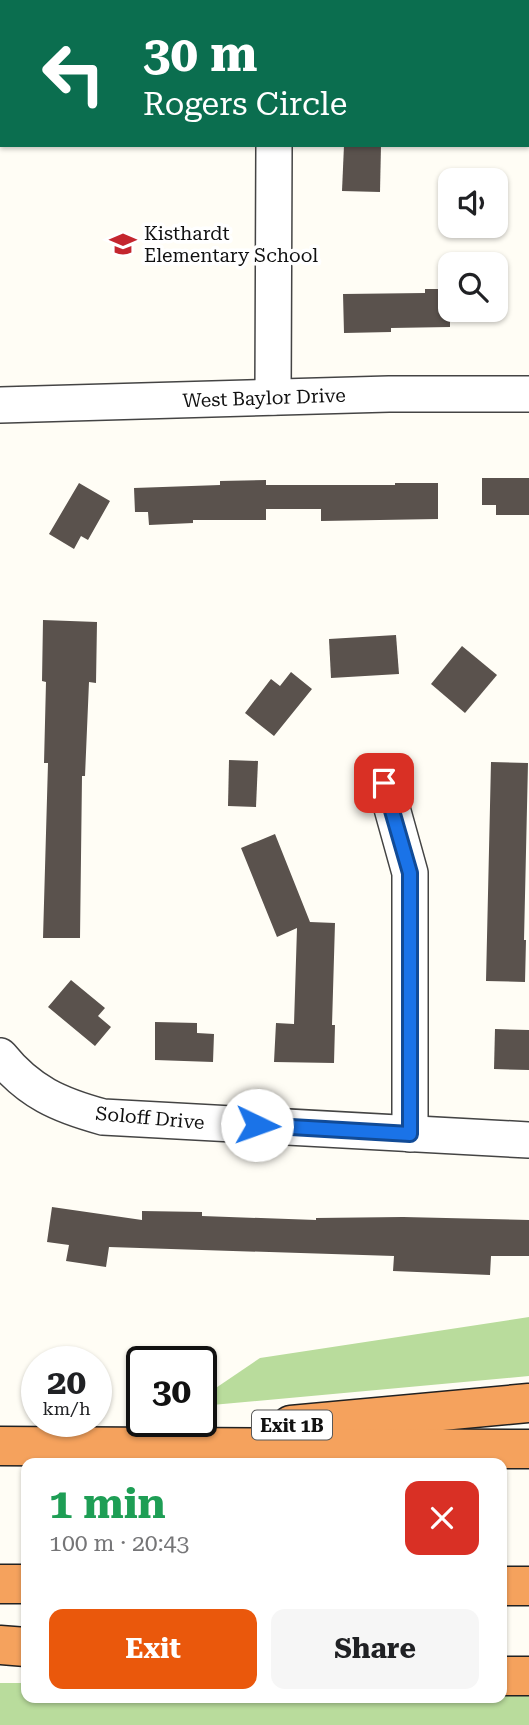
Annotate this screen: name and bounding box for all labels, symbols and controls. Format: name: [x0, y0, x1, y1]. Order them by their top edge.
text: 30 m: [143, 26, 258, 83]
icon: left: [28, 28, 119, 119]
text: Rogers Circle: [143, 85, 347, 123]
map controls: [438, 168, 508, 322]
button: sound: [438, 168, 508, 238]
place label: Kisthardt Elementary School: [144, 222, 318, 267]
school or university icon: Kisthardt Elementary School: [108, 229, 138, 259]
button: search: [438, 252, 508, 322]
street label: West Baylor Drive: [182, 384, 346, 412]
pin: [354, 753, 414, 813]
icon: arrive: [365, 764, 403, 802]
position arrow: [220, 1088, 294, 1162]
street label: Soloff Drive: [95, 1102, 205, 1134]
speed limit sign: 30: [126, 1346, 217, 1437]
text: 20: [47, 1362, 86, 1403]
text: km/h: [42, 1398, 91, 1419]
road number: Exit 1B: [252, 1410, 332, 1440]
text: 1 min: [49, 1479, 166, 1528]
button: close: [405, 1481, 479, 1555]
text: 100 m · 20:43: [49, 1530, 189, 1557]
button: Exit: [49, 1609, 257, 1689]
button: Share: [271, 1609, 479, 1689]

